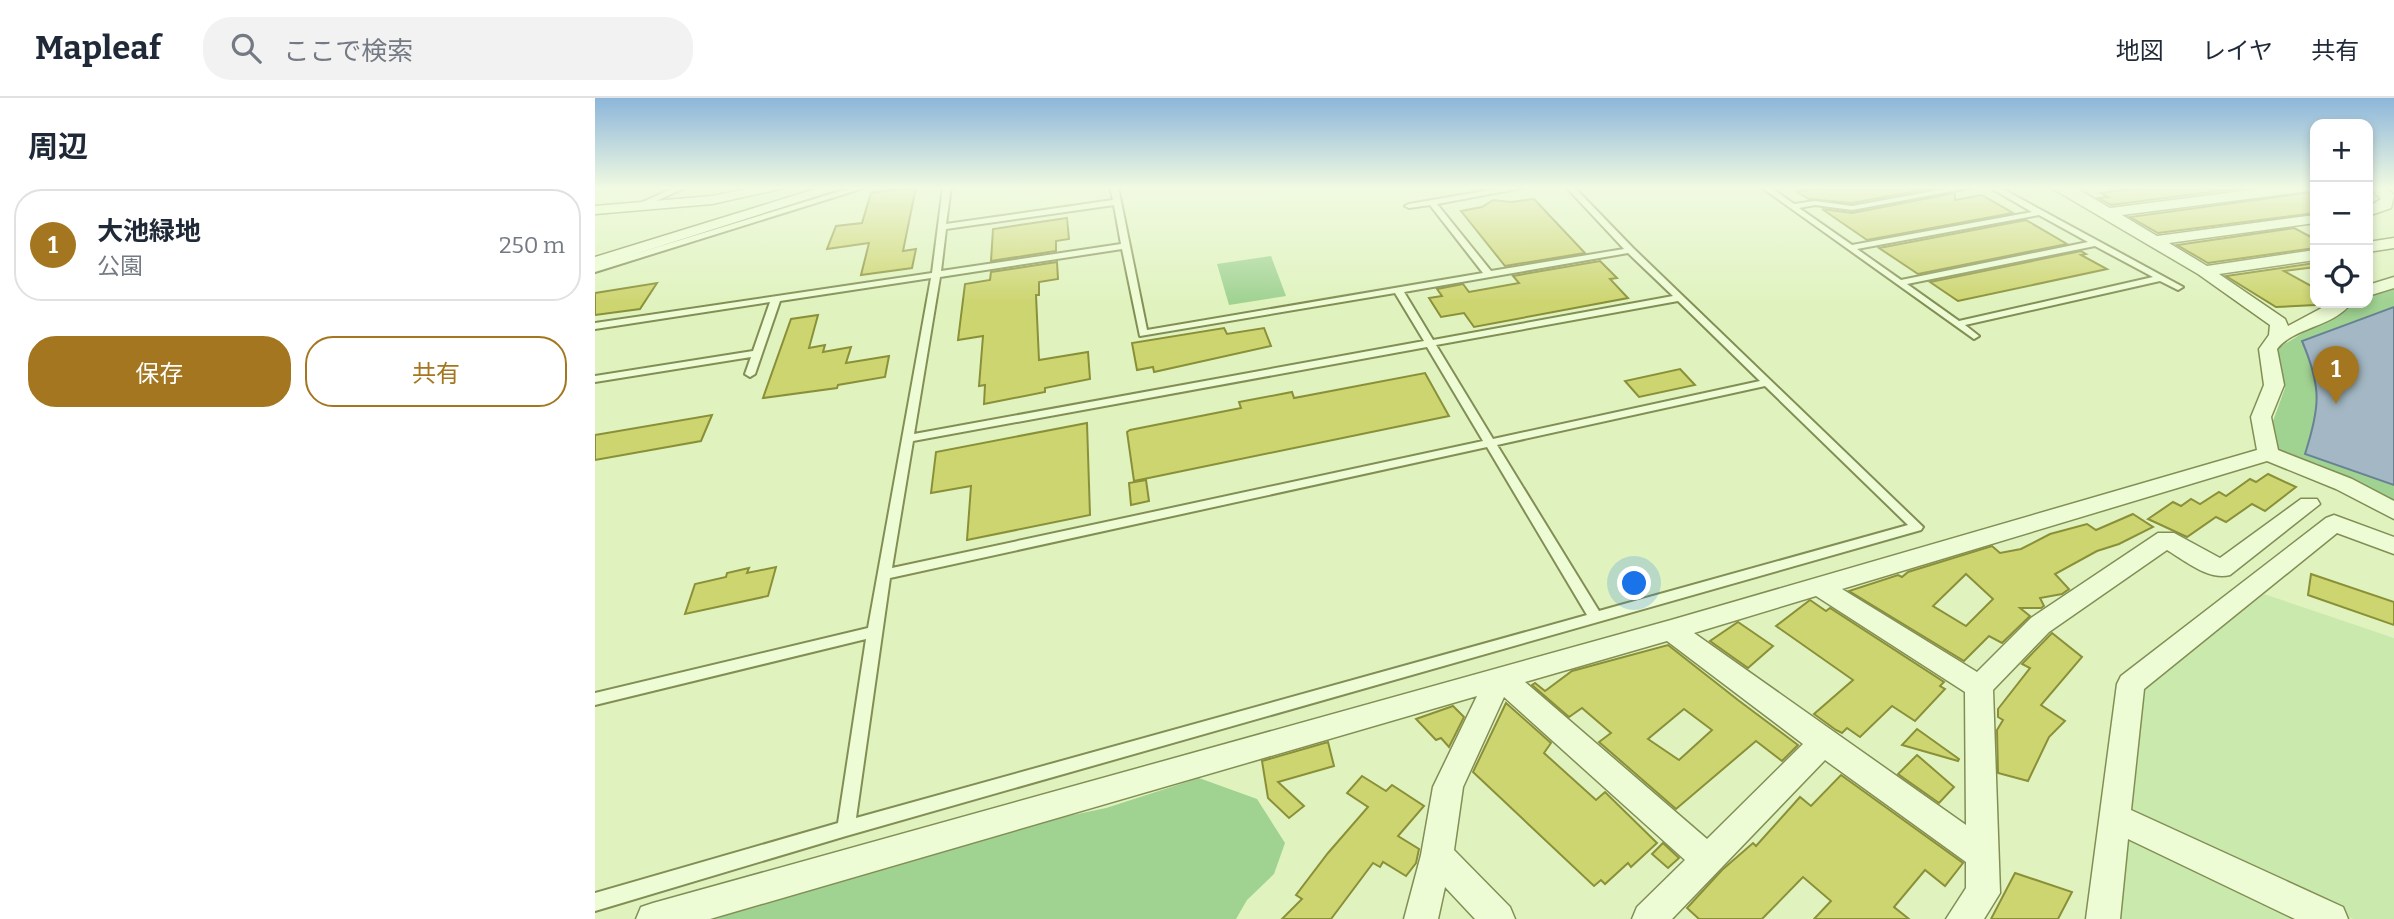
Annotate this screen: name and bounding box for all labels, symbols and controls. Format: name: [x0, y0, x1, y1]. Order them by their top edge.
search box: [203, 17, 693, 80]
text: Mapleaf: [35, 28, 161, 68]
icon: search: [227, 29, 265, 67]
text: ここで検索: [283, 36, 413, 67]
text: 地図: [2116, 37, 2164, 65]
text: レイヤ: [2202, 37, 2273, 65]
text: 共有: [2311, 37, 2359, 65]
map controls: [2310, 119, 2373, 308]
button: +: [2310, 119, 2373, 182]
text: 周辺: [28, 129, 88, 165]
button: −: [2310, 182, 2373, 245]
text: 大池緑地: [97, 216, 201, 247]
text: 1: [48, 231, 58, 259]
text: 250 m: [499, 231, 565, 259]
button: locate: [2310, 245, 2373, 308]
text: 公園: [97, 252, 143, 280]
button: 保存: [28, 336, 291, 407]
button: 共有: [305, 336, 567, 407]
pin: 1: [2313, 346, 2359, 404]
your location: [1617, 566, 1651, 600]

